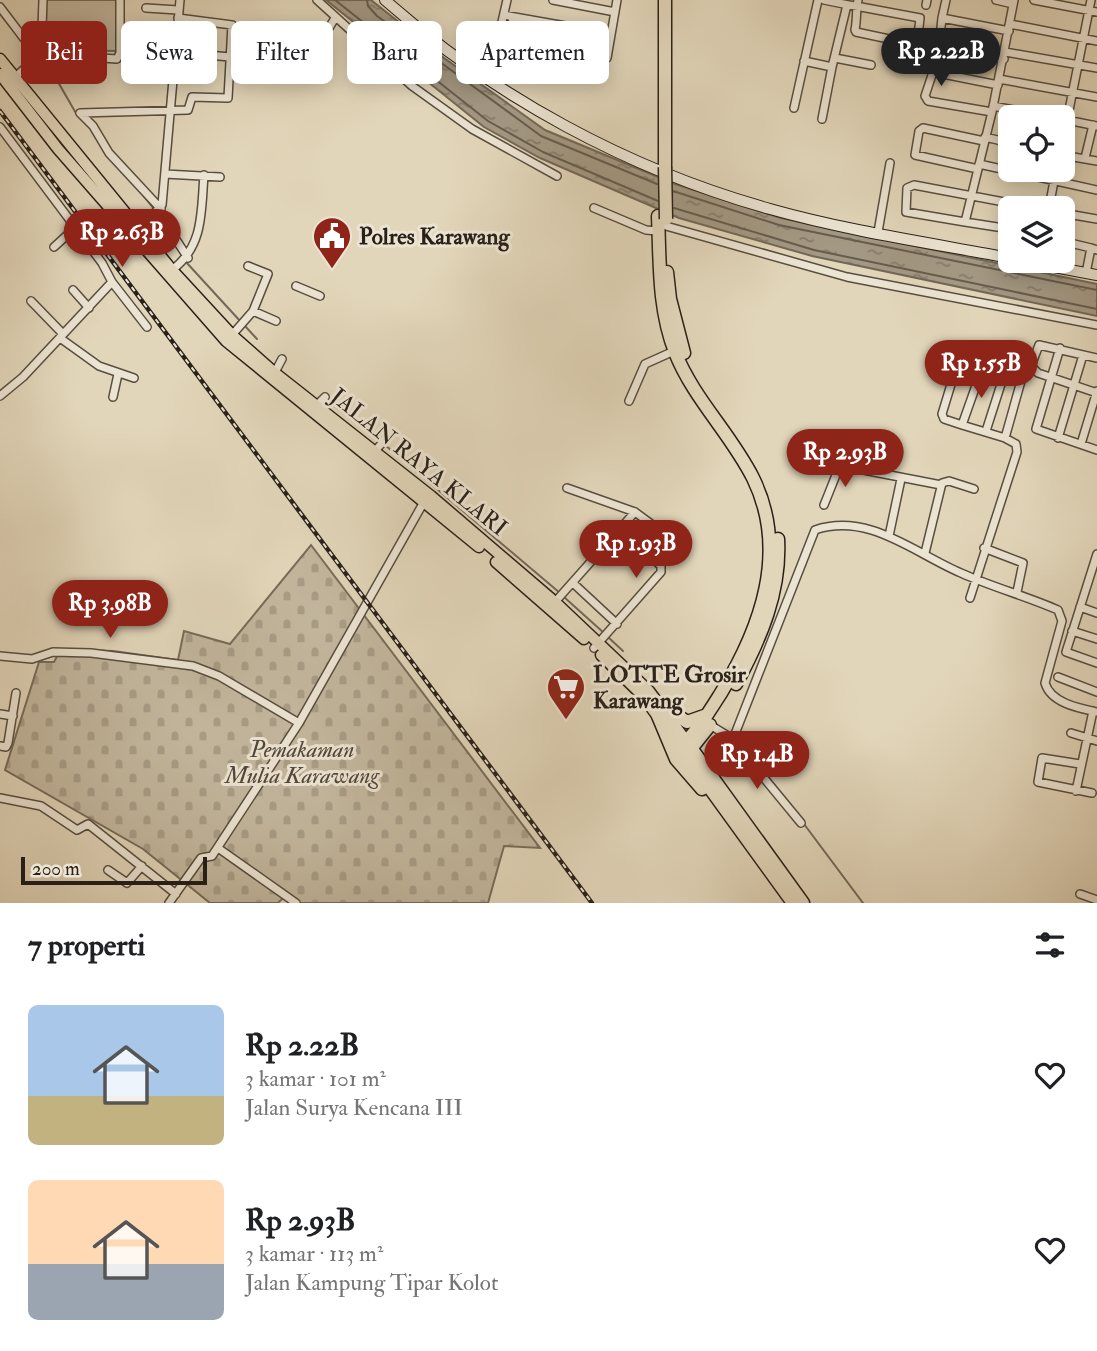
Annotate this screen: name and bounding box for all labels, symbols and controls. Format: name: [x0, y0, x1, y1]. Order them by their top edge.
chip: Beli: [21, 21, 107, 84]
chip: Sewa: [121, 21, 217, 84]
chip: Filter: [231, 21, 333, 84]
chip: Baru: [347, 21, 442, 84]
chip: Apartemen: [456, 21, 609, 84]
pin: Rp 2.22B: [869, 28, 1013, 88]
text: Rp 2.22B: [897, 36, 985, 65]
map controls: [998, 105, 1075, 273]
button: locate: [998, 105, 1075, 182]
button: layers: [998, 196, 1075, 273]
pin: Rp 2.63B: [50, 210, 194, 269]
public building icon: Polres Karawang: [311, 215, 353, 270]
text: Rp 2.63B: [80, 217, 164, 246]
place label: Polres Karawang: [359, 222, 511, 252]
pin: Rp 1.55B: [909, 340, 1053, 400]
text: Rp 1.55B: [941, 348, 1021, 377]
street label: JALAN RAYA KLARI: [324, 381, 513, 542]
pin: Rp 2.93B: [773, 430, 917, 489]
text: Rp 2.93B: [803, 437, 887, 466]
pin: Rp 1.93B: [564, 520, 708, 580]
text: Rp 1.93B: [595, 528, 677, 557]
pin: Rp 3.98B: [38, 580, 182, 640]
text: Rp 3.98B: [68, 588, 152, 617]
place label: LOTTE Grosir Karawang: [593, 660, 746, 716]
supermarket icon: LOTTE Grosir Karawang: [545, 666, 587, 721]
pin: Rp 1.4B: [692, 732, 822, 791]
park label: Pemakaman Mulia Karawang: [223, 735, 381, 790]
text: Rp 1.4B: [720, 739, 794, 768]
scale bar: [21, 854, 206, 886]
text: 200 m: [32, 857, 80, 881]
icon: filters: [1031, 926, 1069, 964]
text: 7 properti: [28, 927, 145, 964]
text: Rp 2.22B: [245, 1027, 359, 1064]
icon: home: [84, 1033, 168, 1117]
icon: heart: [1031, 1056, 1069, 1094]
text: 3 kamar · 101 m²: [245, 1064, 386, 1093]
text: Jalan Surya Kencana III: [245, 1093, 463, 1122]
text: Rp 2.93B: [245, 1202, 356, 1239]
icon: home: [84, 1208, 168, 1292]
icon: heart: [1031, 1231, 1069, 1269]
text: 3 kamar · 113 m²: [245, 1239, 383, 1268]
text: Jalan Kampung Tipar Kolot: [245, 1268, 498, 1297]

